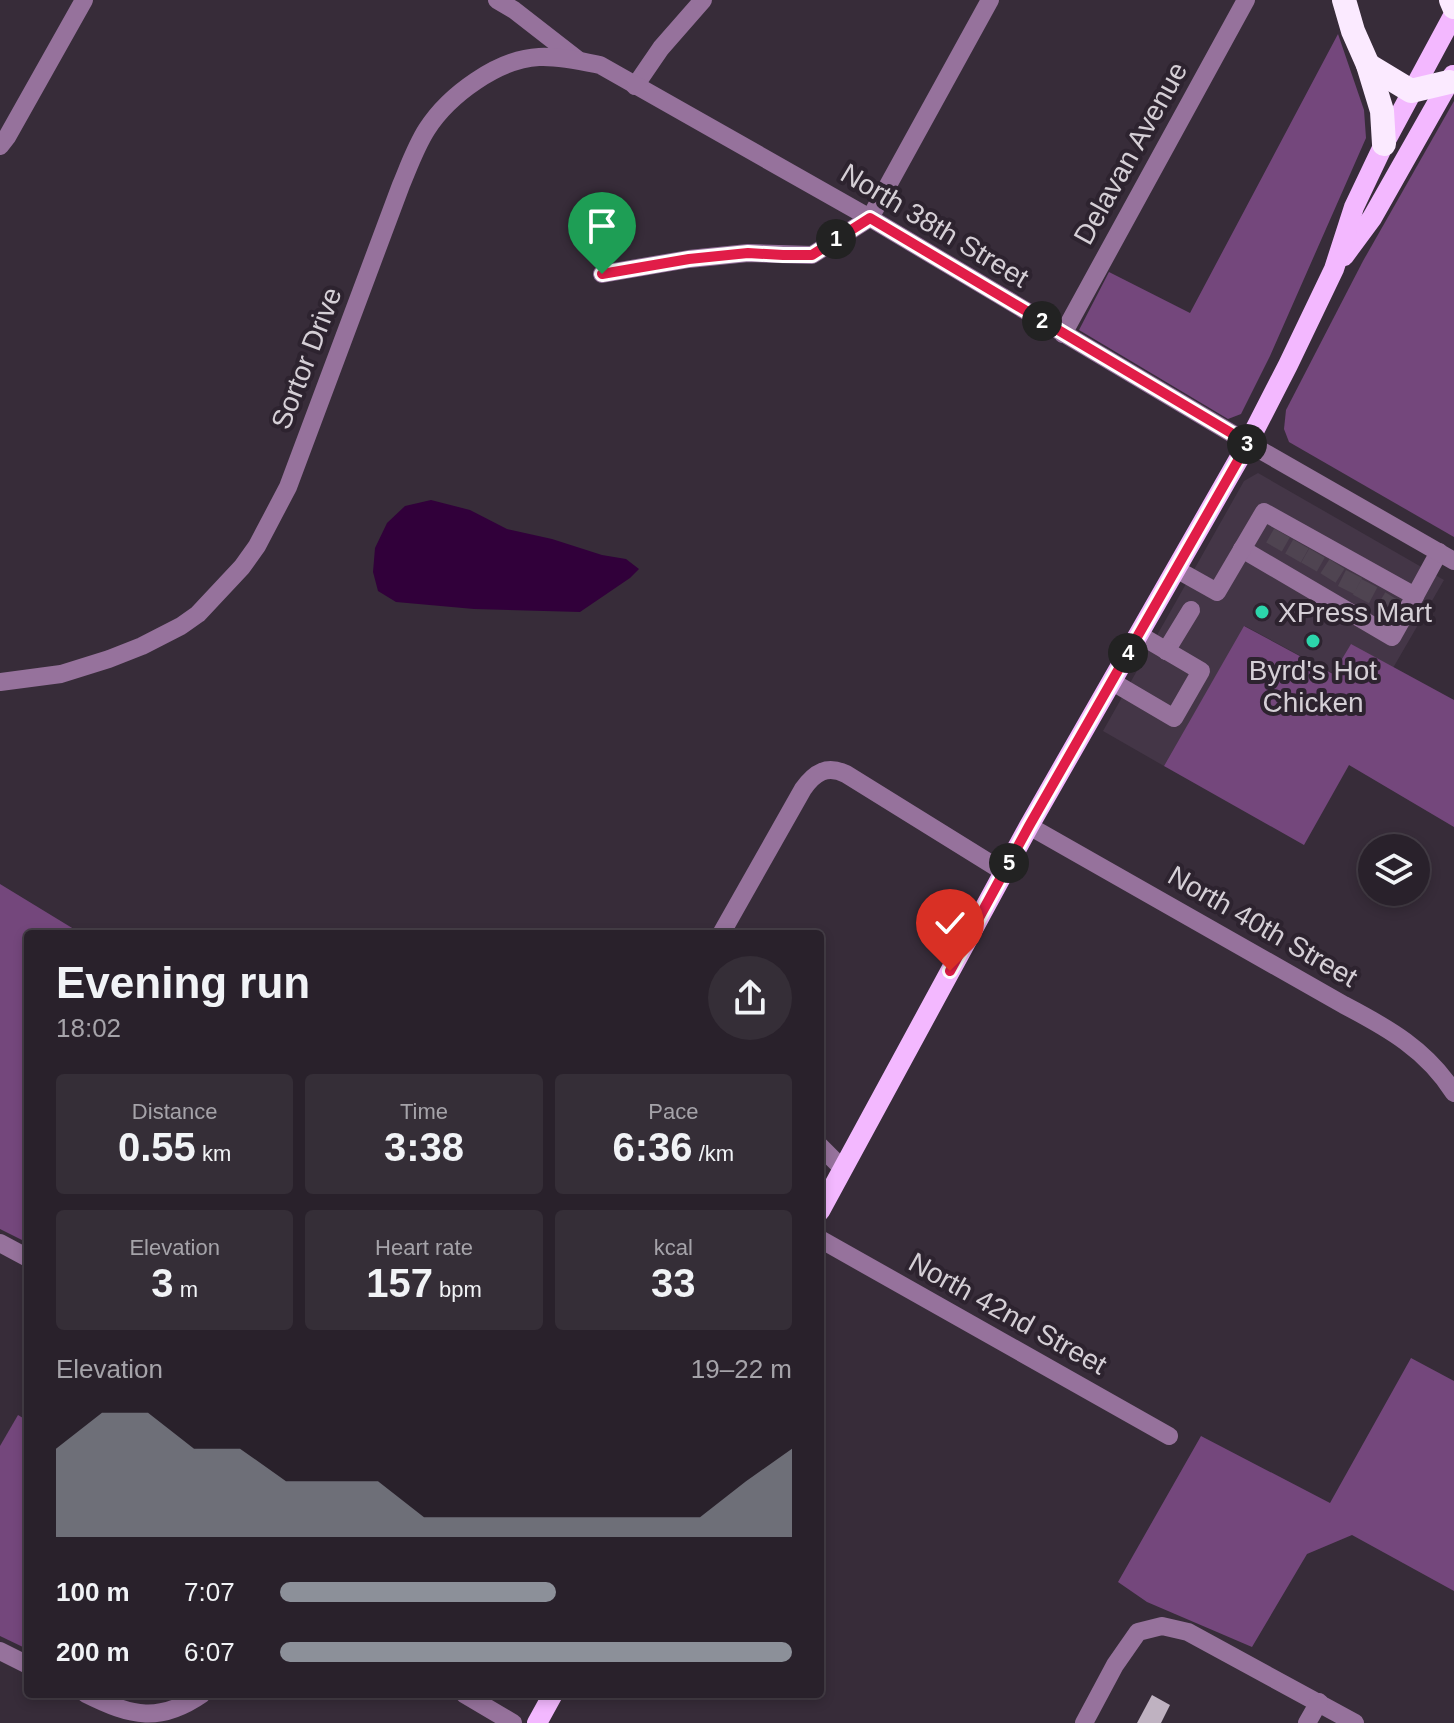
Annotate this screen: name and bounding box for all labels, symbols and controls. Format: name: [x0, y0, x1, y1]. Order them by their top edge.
street label: Delavan Avenue: [1068, 57, 1193, 250]
street label: North 38th Street: [835, 157, 1034, 294]
pin: [568, 192, 636, 274]
icon: arrive: [580, 204, 624, 248]
pin: 1: [816, 219, 856, 259]
text: 1: [830, 226, 842, 251]
street label: Sortor Drive: [265, 283, 348, 433]
pin: 2: [1022, 301, 1062, 341]
text: 2: [1036, 308, 1048, 333]
pin: 3: [1227, 424, 1267, 464]
text: 3: [1241, 431, 1253, 456]
place label: XPress Mart: [1278, 597, 1432, 628]
marker: XPress Mart: [1253, 603, 1271, 621]
marker: Byrd's Hot Chicken: [1304, 632, 1322, 650]
pin: 4: [1108, 633, 1148, 673]
text: 4: [1122, 640, 1134, 665]
place label: Byrd's Hot Chicken: [1249, 655, 1377, 718]
map controls: [1358, 834, 1430, 906]
button: layers: [1358, 834, 1430, 906]
pin: 5: [989, 843, 1029, 883]
text: 5: [1003, 850, 1015, 875]
street label: North 40th Street: [1163, 860, 1363, 993]
pin: [916, 889, 984, 971]
icon: check: [928, 901, 972, 945]
button: share: [708, 956, 792, 1040]
text: Evening run: [56, 958, 310, 1007]
text: 18:02: [56, 1013, 121, 1043]
text: Distance: [132, 1099, 217, 1124]
text: Time: [400, 1099, 448, 1124]
text: Pace: [648, 1099, 698, 1124]
text: 0.55: [118, 1125, 196, 1169]
text: 3:38: [384, 1125, 464, 1169]
text: 6:36: [613, 1125, 693, 1169]
text: km: [196, 1141, 231, 1166]
text: /km: [693, 1141, 734, 1166]
text: Elevation: [129, 1235, 220, 1260]
text: Heart rate: [375, 1235, 473, 1260]
text: kcal: [654, 1235, 693, 1260]
street label: North 42nd Street: [904, 1246, 1112, 1381]
text: 3: [151, 1261, 174, 1305]
text: 157: [366, 1261, 433, 1305]
text: 33: [651, 1261, 696, 1305]
text: m: [174, 1277, 198, 1302]
text: bpm: [433, 1277, 482, 1302]
text: Elevation: [56, 1354, 163, 1384]
text: 19–22 m: [691, 1354, 792, 1384]
text: 100 m: [56, 1577, 130, 1607]
text: 7:07: [184, 1577, 235, 1607]
text: 200 m: [56, 1637, 130, 1667]
text: 6:07: [184, 1637, 235, 1667]

